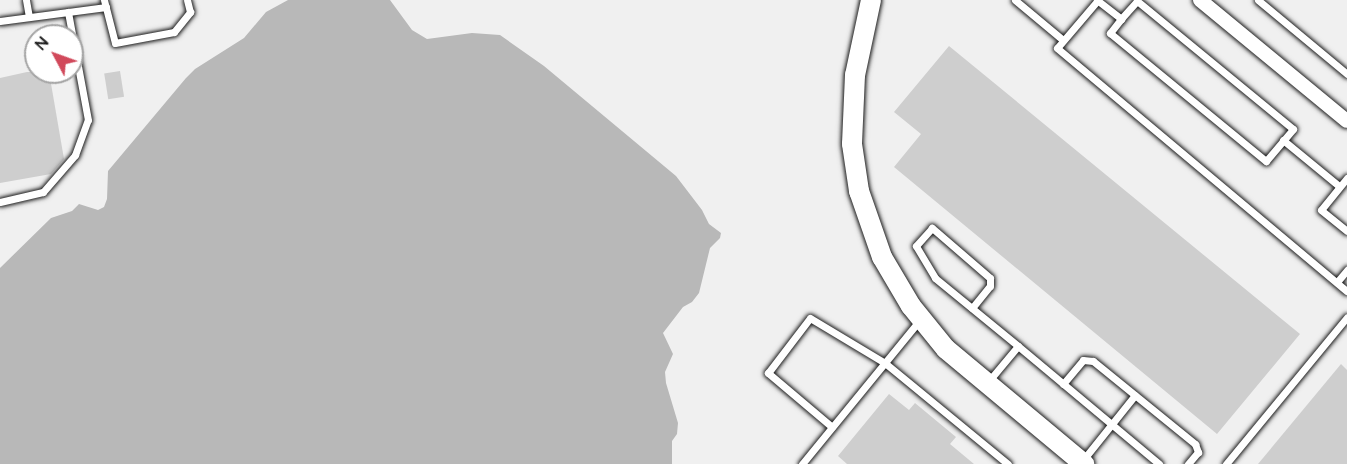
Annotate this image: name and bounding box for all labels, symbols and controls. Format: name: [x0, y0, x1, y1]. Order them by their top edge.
north arrow: [24, 24, 84, 84]
text: N: [30, 33, 54, 55]

